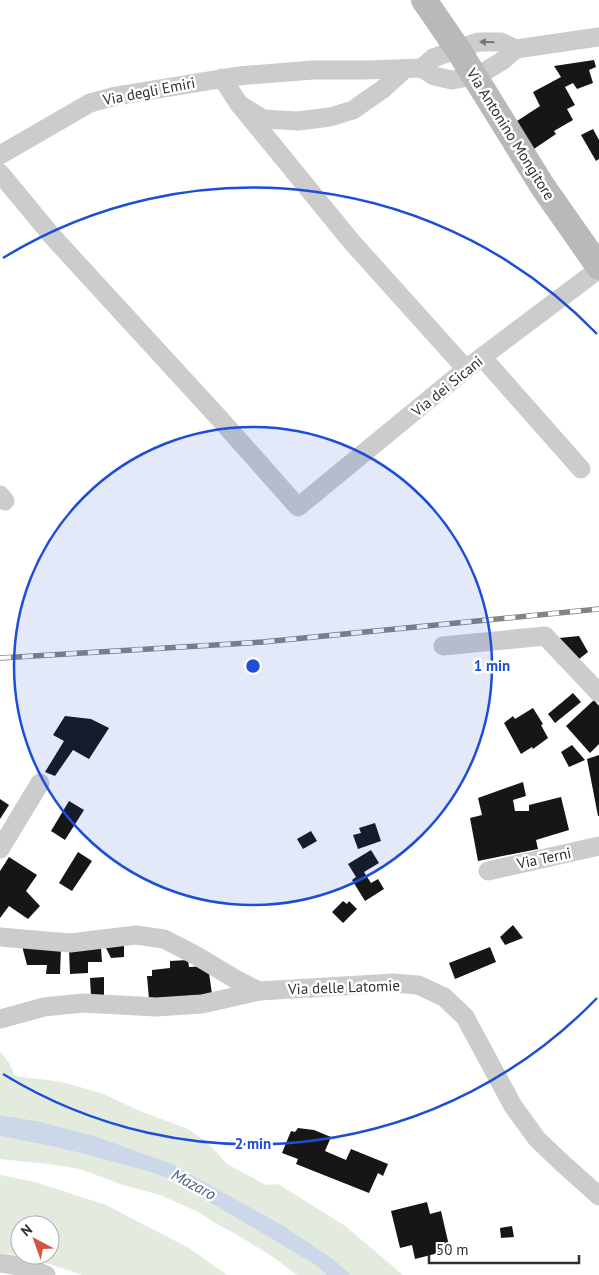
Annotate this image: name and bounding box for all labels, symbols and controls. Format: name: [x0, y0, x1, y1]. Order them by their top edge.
one-way arrow: [478, 38, 494, 46]
street label: Via Antonino Mongitore: [462, 64, 559, 203]
street label: Via degli Emiri: [100, 73, 197, 109]
street label: Via dei Sicani: [407, 352, 486, 421]
text: 1 min: [474, 656, 510, 675]
centre of rings: [244, 657, 262, 675]
street label: Via Terni: [514, 843, 573, 873]
street label: Via delle Latomie: [287, 976, 400, 998]
text: 2 min: [235, 1134, 271, 1153]
water label: Mazaro: [168, 1164, 220, 1204]
north arrow: [10, 1215, 60, 1265]
text: N: [17, 1220, 36, 1240]
scale bar: [429, 1232, 579, 1264]
text: 50 m: [436, 1240, 469, 1259]

